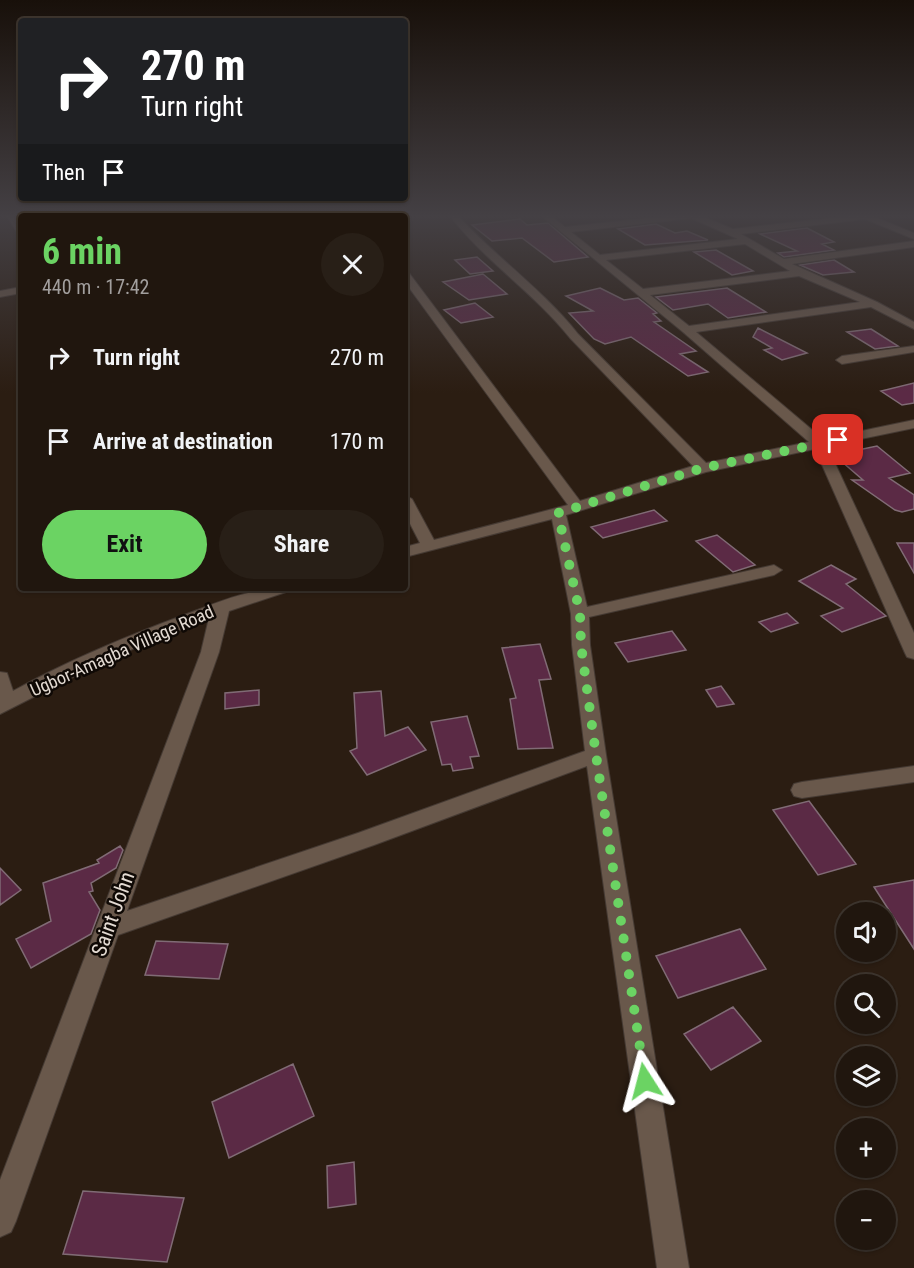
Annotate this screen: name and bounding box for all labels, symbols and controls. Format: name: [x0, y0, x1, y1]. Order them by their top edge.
text: 270 m: [141, 41, 246, 90]
icon: right: [42, 42, 120, 120]
text: Turn right: [141, 91, 243, 123]
icon: arrive: [97, 156, 130, 189]
text: Then: [42, 160, 85, 185]
text: 6 min: [42, 231, 122, 273]
button: close: [321, 233, 384, 296]
text: 440 m · 17:42: [42, 275, 149, 299]
icon: right: [42, 341, 75, 374]
text: Turn right: [93, 345, 180, 370]
text: 270 m: [330, 345, 384, 370]
pin: [812, 414, 863, 465]
icon: arrive: [821, 423, 854, 456]
icon: arrive: [42, 425, 75, 458]
text: Arrive at destination: [93, 429, 273, 454]
text: 170 m: [330, 429, 384, 454]
button: Exit: [42, 510, 207, 579]
button: Share: [219, 510, 384, 579]
street label: Ugbor-Amagba Village Road: [27, 601, 217, 701]
street label: Saint John: [87, 869, 139, 959]
map controls: [836, 902, 896, 1250]
button: sound: [836, 902, 896, 962]
button: search: [836, 974, 896, 1034]
button: layers: [836, 1046, 896, 1106]
position arrow: [613, 1049, 677, 1113]
button: +: [836, 1118, 896, 1178]
button: −: [836, 1190, 896, 1250]

